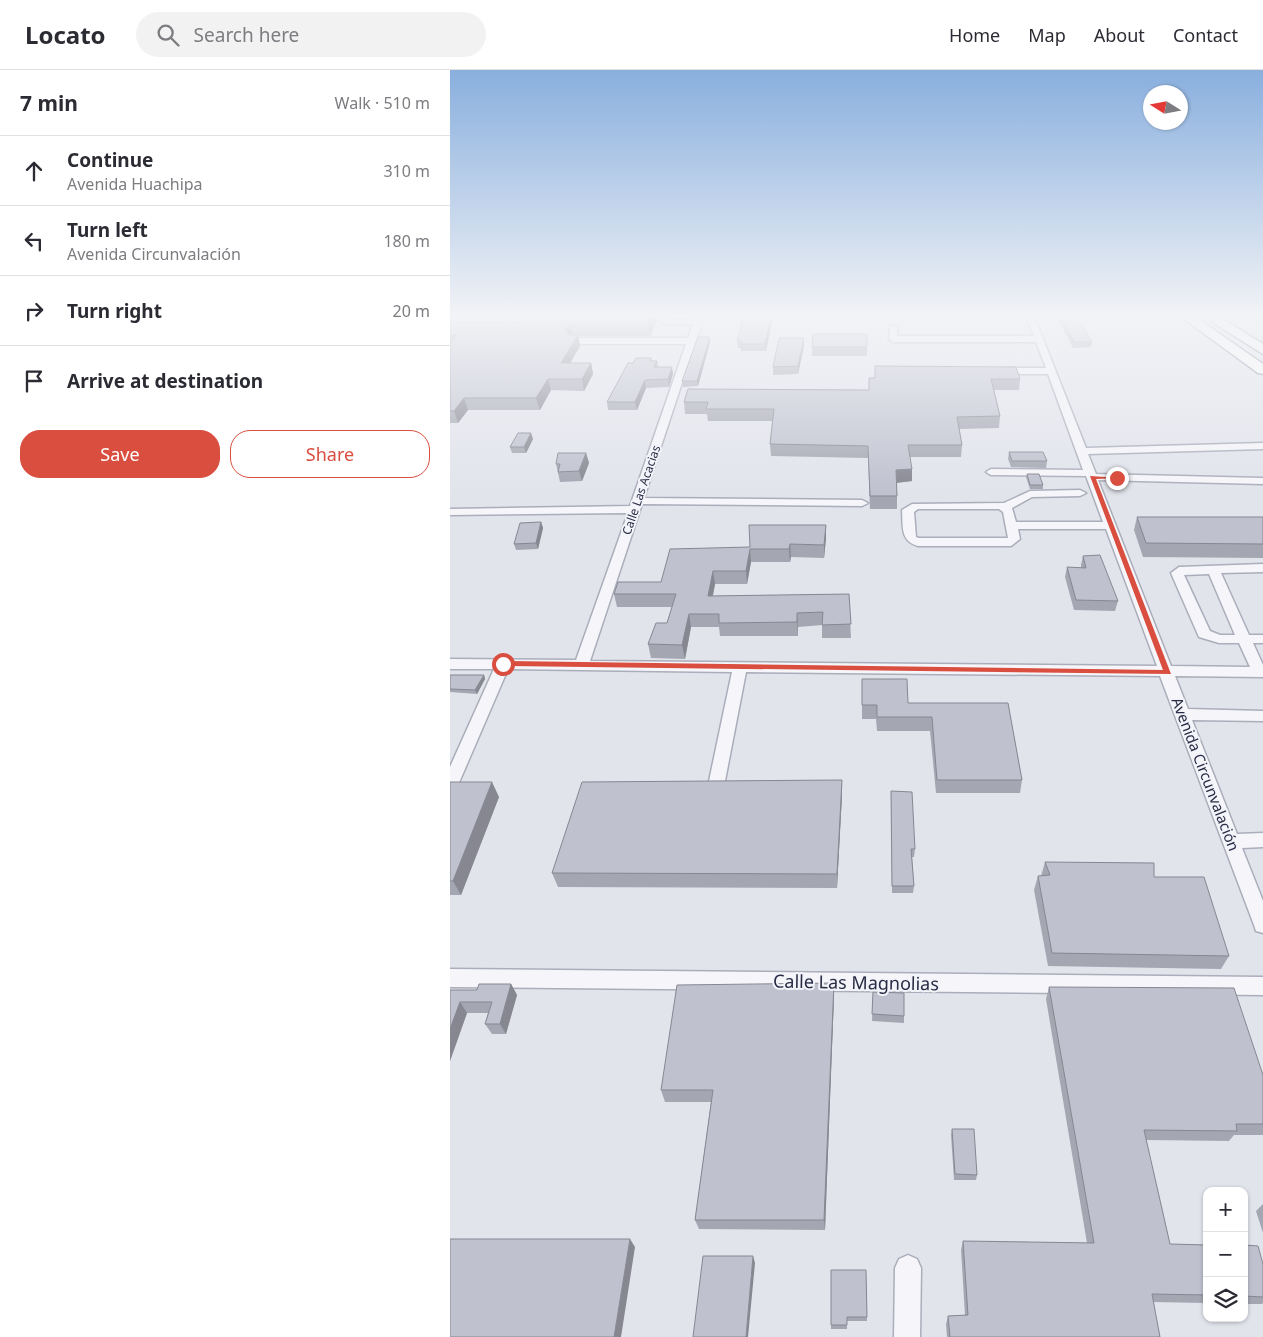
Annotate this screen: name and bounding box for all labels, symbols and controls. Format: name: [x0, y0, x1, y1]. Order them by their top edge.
search box: [136, 12, 486, 57]
text: Locato: [25, 18, 106, 51]
icon: search: [154, 21, 182, 49]
text: Search here: [194, 22, 299, 48]
text: Home: [949, 23, 1000, 47]
text: Map: [1028, 23, 1066, 47]
text: About: [1094, 23, 1145, 47]
text: Contact: [1173, 23, 1238, 47]
north arrow: [1143, 85, 1188, 130]
text: 7 min: [20, 89, 78, 117]
text: Walk · 510 m: [335, 92, 430, 114]
text: Continue: [67, 147, 153, 173]
icon: ahead: [20, 157, 48, 185]
text: 310 m: [383, 160, 430, 182]
text: Avenida Huachipa: [67, 173, 203, 195]
text: Turn left: [67, 217, 148, 243]
icon: left: [20, 227, 48, 255]
text: 180 m: [383, 230, 430, 252]
text: Avenida Circunvalación: [67, 243, 241, 265]
icon: right: [20, 297, 48, 325]
text: Turn right: [67, 298, 162, 324]
text: 20 m: [393, 300, 430, 322]
icon: arrive: [20, 367, 48, 395]
text: Arrive at destination: [67, 368, 263, 394]
button: Save: [20, 430, 220, 478]
button: Share: [230, 430, 430, 478]
street label: Calle Las Acacias: [618, 443, 664, 537]
route end: [1106, 467, 1129, 490]
route start: [492, 653, 515, 676]
street label: Avenida Circunvalación: [1167, 694, 1245, 854]
street label: Calle Las Magnolias: [773, 969, 939, 995]
map controls: [1203, 1187, 1248, 1322]
button: +: [1203, 1187, 1248, 1232]
button: −: [1203, 1232, 1248, 1277]
button: layers: [1203, 1277, 1248, 1322]

